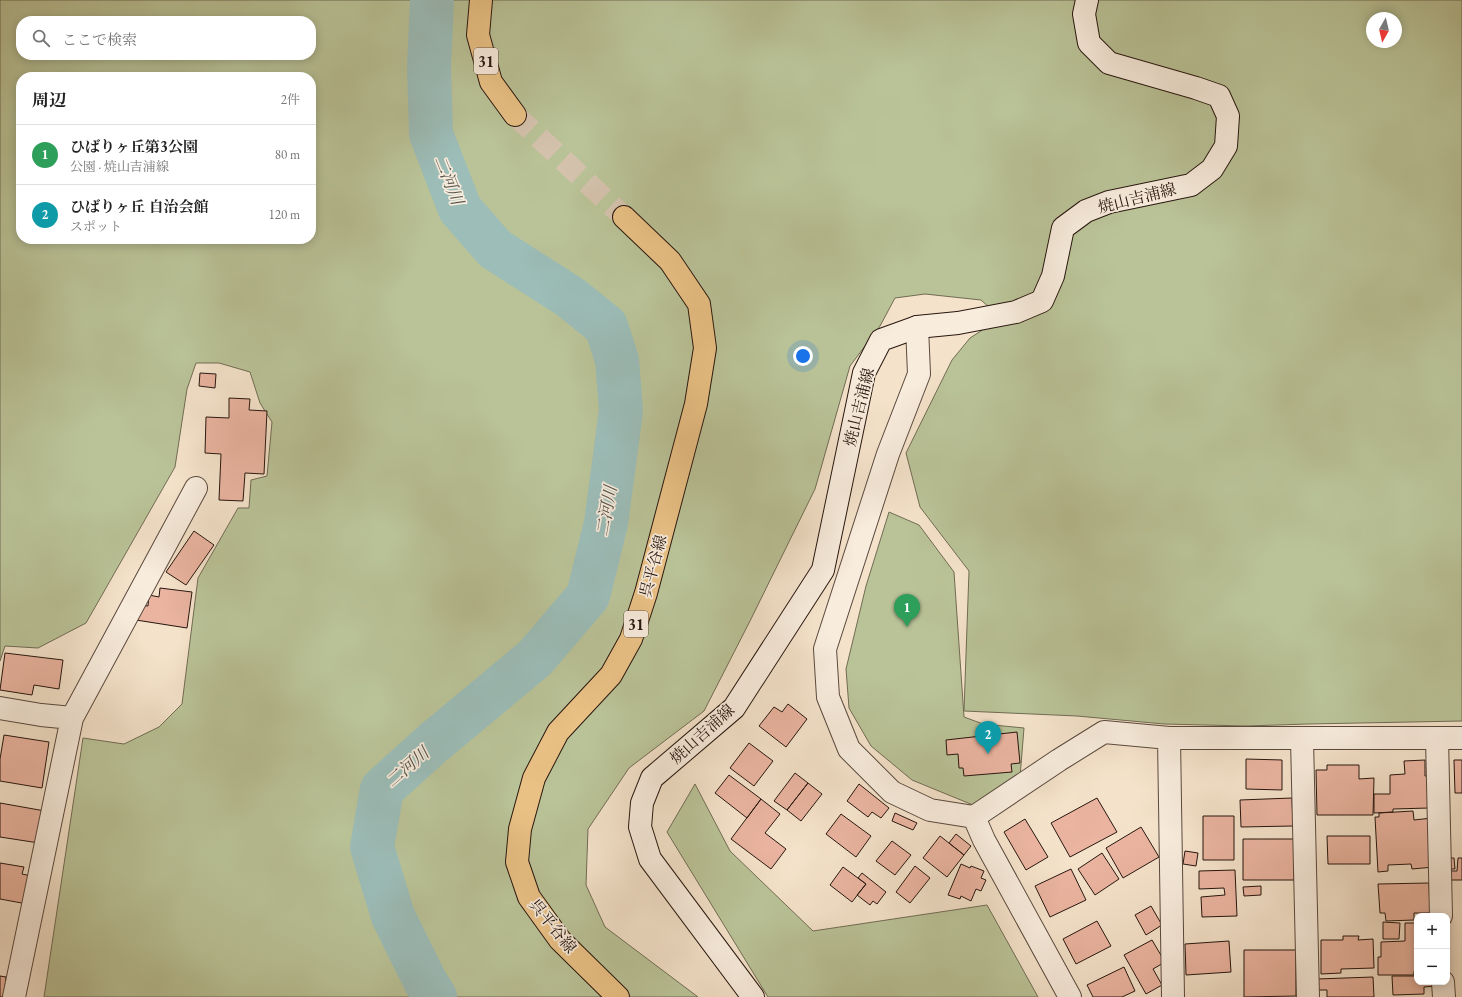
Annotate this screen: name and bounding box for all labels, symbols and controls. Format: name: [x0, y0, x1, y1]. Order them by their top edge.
north arrow: [1366, 12, 1402, 48]
search box: [16, 16, 316, 60]
icon: search: [30, 27, 52, 49]
text: ここで検索: [62, 30, 137, 49]
road number: 31: [474, 48, 498, 74]
text: 周辺: [32, 89, 66, 111]
text: 2件: [281, 91, 300, 108]
text: ひばりヶ丘第3公園: [70, 137, 198, 156]
text: 1: [42, 146, 48, 163]
text: 80 m: [275, 146, 300, 163]
water label: 二河川: [429, 152, 470, 210]
text: 公園 · 焼山吉浦線: [70, 158, 169, 175]
street label: 焼山吉浦線: [1096, 178, 1178, 218]
text: ひばりヶ丘 自治会館: [70, 197, 209, 216]
text: 2: [42, 206, 48, 223]
text: 120 m: [269, 206, 300, 223]
text: スポット: [70, 218, 122, 235]
your location: [793, 346, 813, 366]
street label: 焼山吉浦線: [839, 366, 879, 448]
water label: 二河川: [591, 482, 622, 538]
street label: 呉平谷線: [635, 532, 671, 600]
pin: 1: [894, 594, 920, 627]
road number: 31: [624, 611, 648, 637]
street label: 焼山吉浦線: [665, 699, 739, 769]
pin: 2: [975, 721, 1001, 754]
water label: 二河川: [381, 741, 435, 792]
street label: 呉平谷線: [525, 895, 581, 957]
map controls: [1414, 913, 1450, 985]
button: +: [1414, 913, 1450, 949]
button: −: [1414, 949, 1450, 985]

